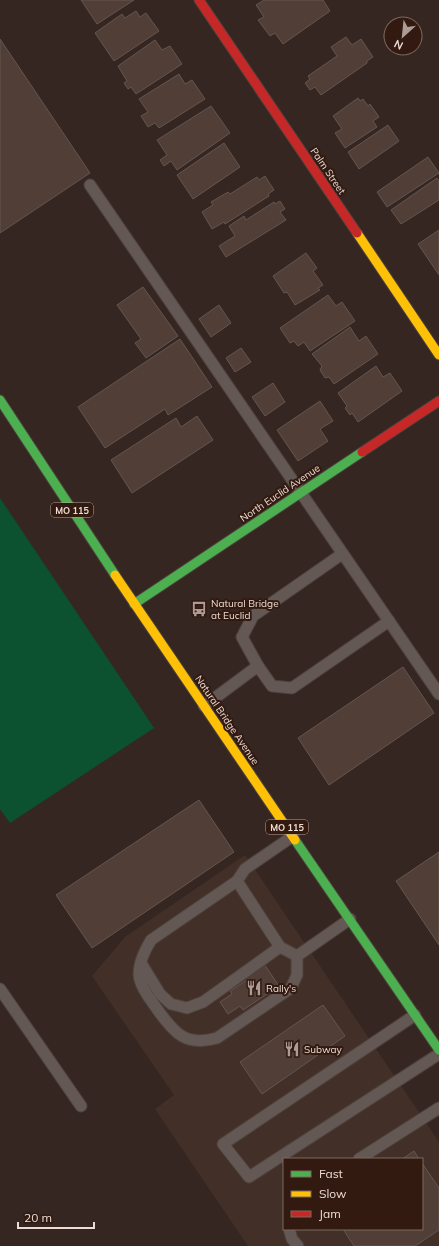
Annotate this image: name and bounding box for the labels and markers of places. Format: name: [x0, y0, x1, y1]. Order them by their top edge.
place label: Natural Bridge at Euclid: [211, 597, 279, 622]
bus stop icon: Natural Bridge at Euclid: [190, 600, 208, 618]
restaurant icon: Rally's: [245, 979, 263, 997]
place label: Rally's: [266, 982, 296, 995]
restaurant icon: Subway: [283, 1040, 301, 1058]
place label: Subway: [304, 1043, 342, 1056]

